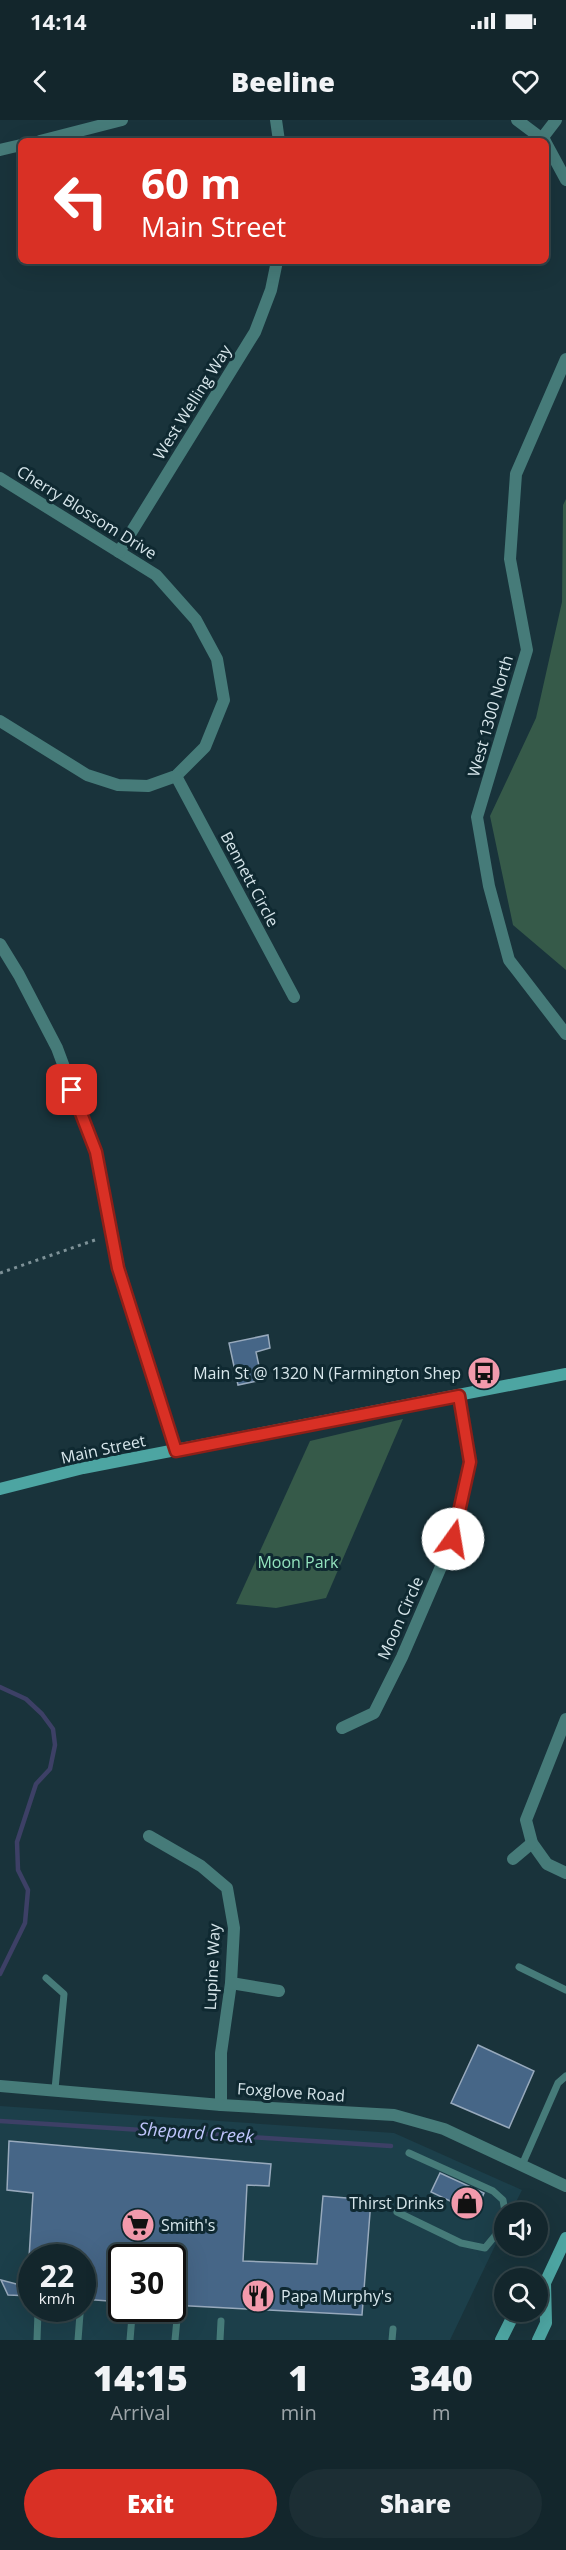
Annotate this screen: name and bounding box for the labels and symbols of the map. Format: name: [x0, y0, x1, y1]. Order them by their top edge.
street label: West Welling Way: [148, 340, 237, 464]
street label: Cherry Blossom Drive: [13, 460, 161, 564]
street label: West 1300 North: [462, 653, 518, 779]
street label: Bennett Circle: [216, 828, 284, 930]
pin: [46, 1064, 97, 1115]
bus stop icon: Main St @ 1320 N (Farmington Shep: [466, 1355, 502, 1391]
place label: Main St @ 1320 N (Farmington Shep: [193, 1362, 461, 1384]
street label: Main Street: [59, 1429, 148, 1469]
position arrow: [421, 1507, 485, 1571]
park label: Moon Park: [257, 1551, 339, 1573]
street label: Moon Circle: [372, 1573, 428, 1663]
street label: Lupine Way: [199, 1922, 225, 2011]
street label: Foxglove Road: [236, 2077, 346, 2107]
water label: Shepard Creek: [138, 2116, 256, 2148]
shop icon: Thirst Drinks: [449, 2185, 485, 2221]
place label: Thirst Drinks: [349, 2192, 444, 2214]
supermarket icon: Smith's: [120, 2207, 156, 2243]
place label: Smith's: [161, 2214, 215, 2236]
speed limit sign: 30: [108, 2244, 186, 2322]
restaurant icon: Papa Murphy's: [240, 2278, 276, 2314]
place label: Papa Murphy's: [281, 2285, 392, 2307]

